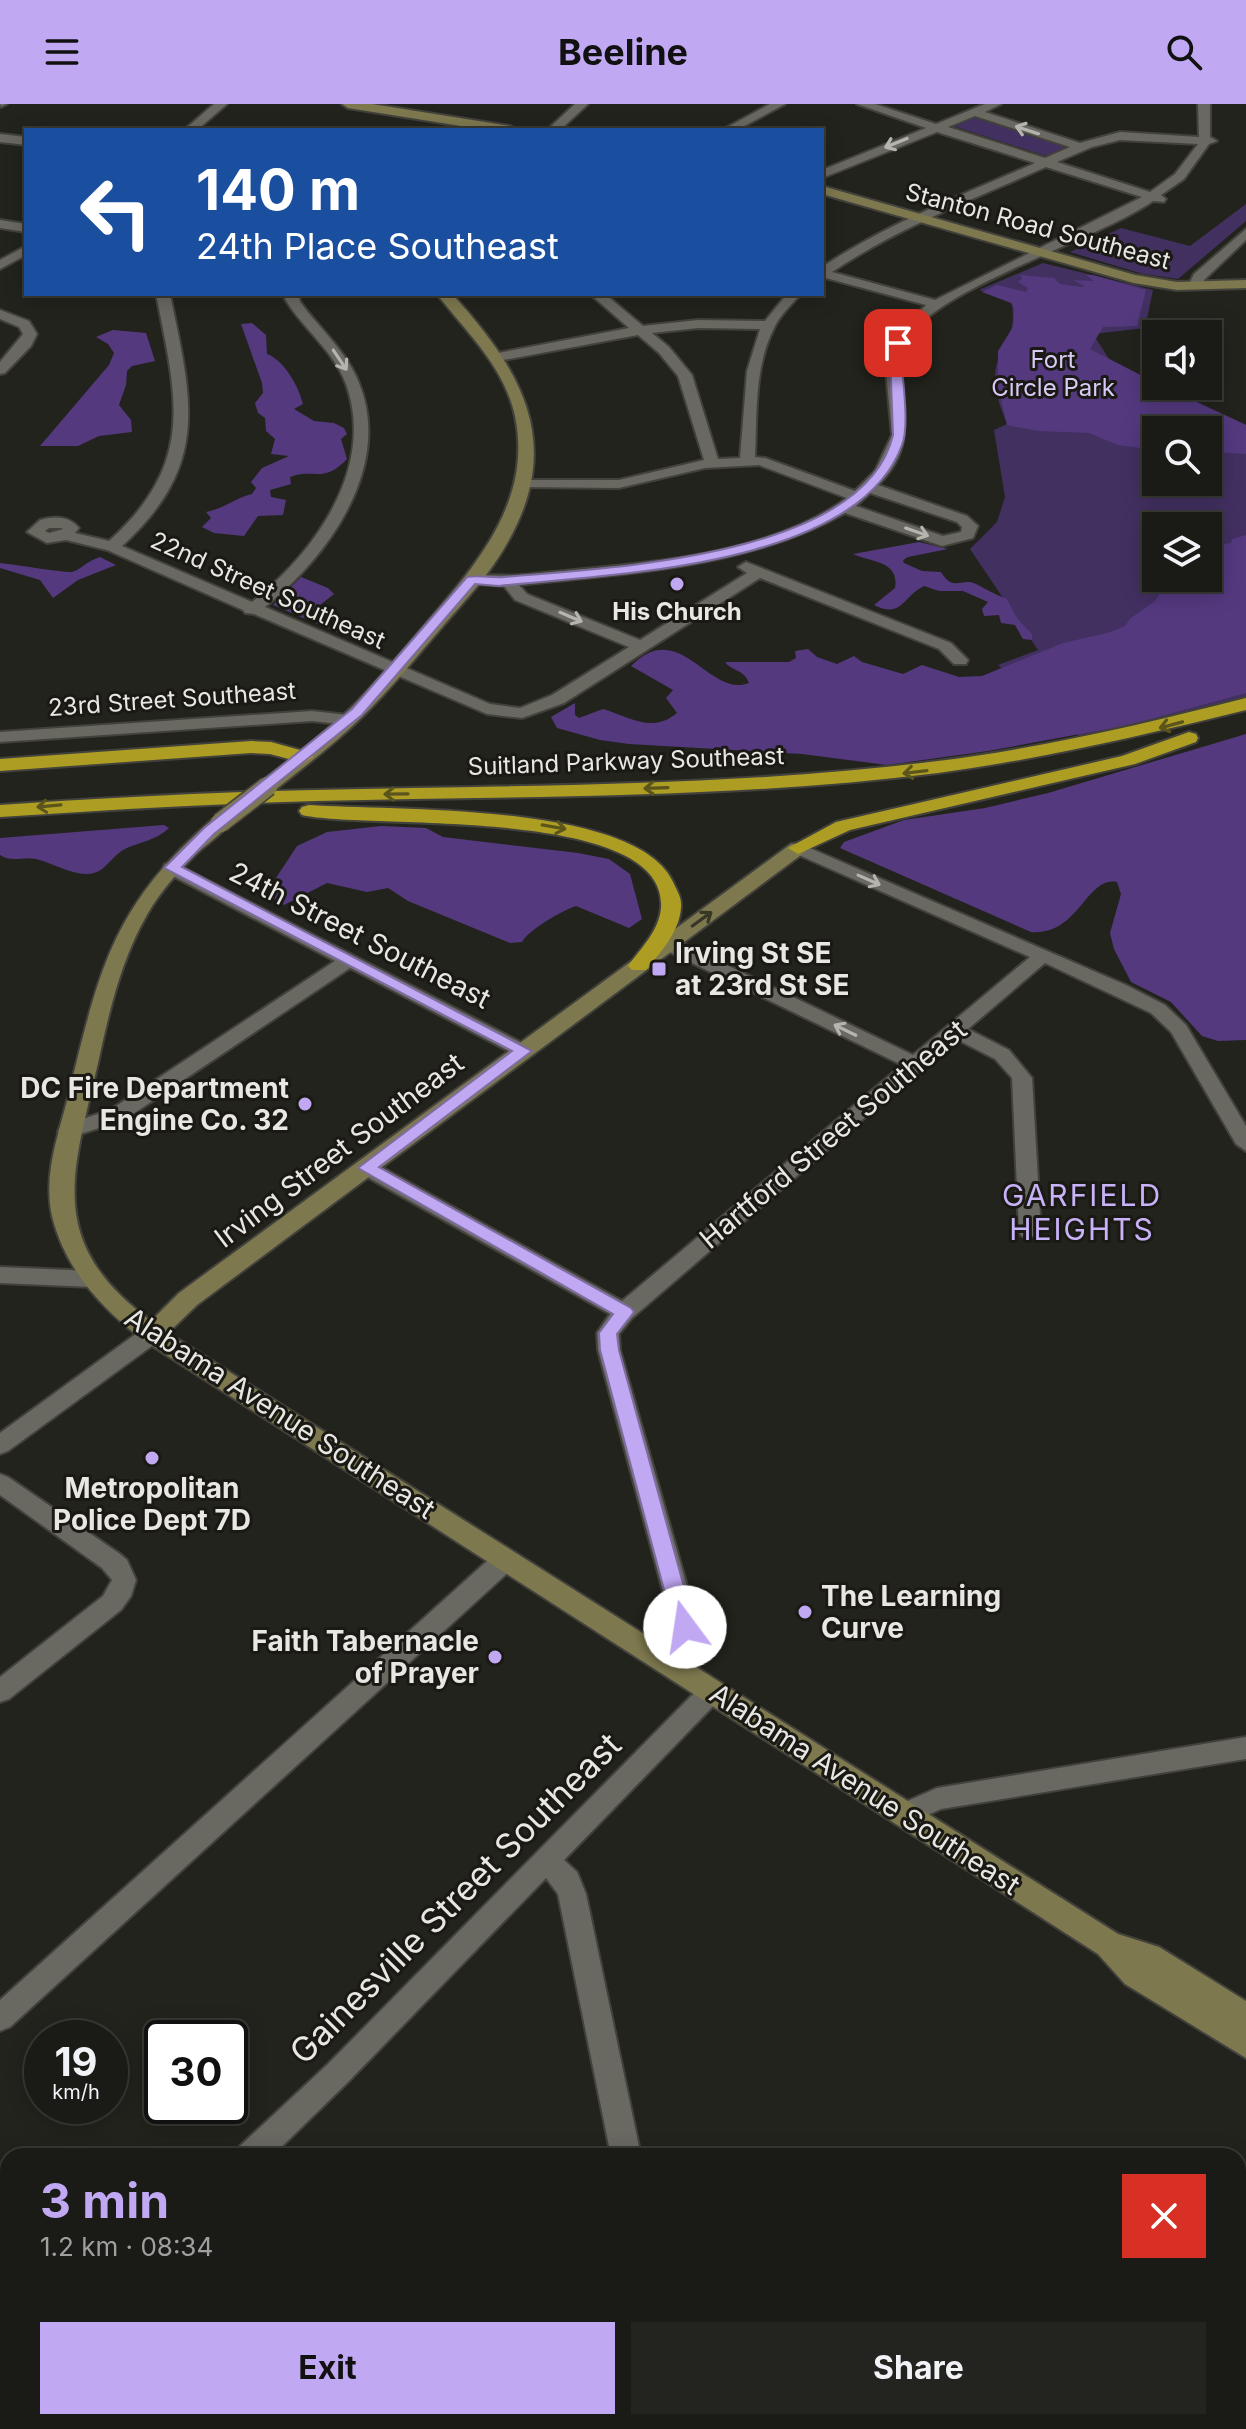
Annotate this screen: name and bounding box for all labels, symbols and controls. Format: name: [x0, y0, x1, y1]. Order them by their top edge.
icon: menu: [40, 30, 84, 74]
text: Beeline: [558, 30, 688, 74]
icon: search: [1162, 30, 1206, 74]
one-way arrow: [1015, 121, 1040, 136]
one-way arrow: [884, 137, 909, 151]
text: 140 m: [196, 156, 360, 224]
icon: left: [64, 160, 168, 264]
street label: Stanton Road Southeast: [902, 177, 1174, 275]
text: 24th Place Southeast: [196, 224, 559, 268]
pin: [864, 309, 932, 377]
map controls: [1142, 320, 1222, 592]
button: sound: [1142, 320, 1222, 400]
icon: arrive: [876, 321, 920, 365]
park label: Fort Circle Park: [991, 345, 1115, 402]
one-way arrow: [332, 349, 348, 371]
button: search: [1142, 416, 1222, 496]
button: layers: [1142, 512, 1222, 592]
street label: 22nd Street Southeast: [146, 525, 390, 655]
one-way arrow: [904, 526, 929, 541]
marker: His Church: [668, 575, 686, 593]
place label: His Church: [612, 597, 742, 626]
one-way arrow: [558, 611, 583, 626]
street label: 23rd Street Southeast: [47, 676, 297, 722]
one-way arrow: [1158, 719, 1184, 734]
street label: Suitland Parkway Southeast: [467, 741, 785, 781]
one-way arrow: [902, 764, 929, 779]
one-way arrow: [643, 781, 670, 796]
one-way arrow: [383, 786, 410, 801]
one-way arrow: [36, 799, 62, 814]
one-way arrow: [541, 821, 566, 836]
street label: 24th Street Southeast: [224, 854, 496, 1016]
one-way arrow: [857, 873, 881, 888]
one-way arrow: [691, 911, 712, 928]
place label: Irving St SE at 23rd St SE: [675, 936, 849, 1002]
marker: Irving St SE at 23rd St SE: [650, 960, 668, 978]
street label: Hartford Street Southeast: [693, 1012, 973, 1256]
one-way arrow: [834, 1022, 858, 1037]
street label: Irving Street Southeast: [208, 1045, 470, 1255]
place label: DC Fire Department Engine Co. 32: [20, 1071, 289, 1137]
marker: DC Fire Department Engine Co. 32: [296, 1095, 314, 1113]
district label: GARFIELD HEIGHTS: [1002, 1177, 1162, 1247]
street label: Alabama Avenue Southeast: [119, 1300, 441, 1526]
marker: Metropolitan Police Dept 7D: [143, 1449, 161, 1467]
place label: Metropolitan Police Dept 7D: [53, 1471, 251, 1537]
place label: The Learning Curve: [821, 1579, 1001, 1645]
position arrow: [643, 1585, 727, 1669]
marker: The Learning Curve: [796, 1603, 814, 1621]
place label: Faith Tabernacle of Prayer: [252, 1624, 479, 1690]
marker: Faith Tabernacle of Prayer: [486, 1648, 504, 1666]
street label: Alabama Avenue Southeast: [704, 1676, 1026, 1902]
street label: Gainesville Street Southeast: [281, 1724, 629, 2072]
speed limit sign: 30: [144, 2020, 248, 2124]
text: 19: [54, 2037, 98, 2086]
text: km/h: [52, 2080, 100, 2104]
text: 3 min: [40, 2171, 169, 2230]
button: close: [1122, 2174, 1206, 2258]
text: 1.2 km · 08:34: [40, 2231, 213, 2262]
button: Exit: [40, 2322, 615, 2414]
button: Share: [631, 2322, 1206, 2414]

